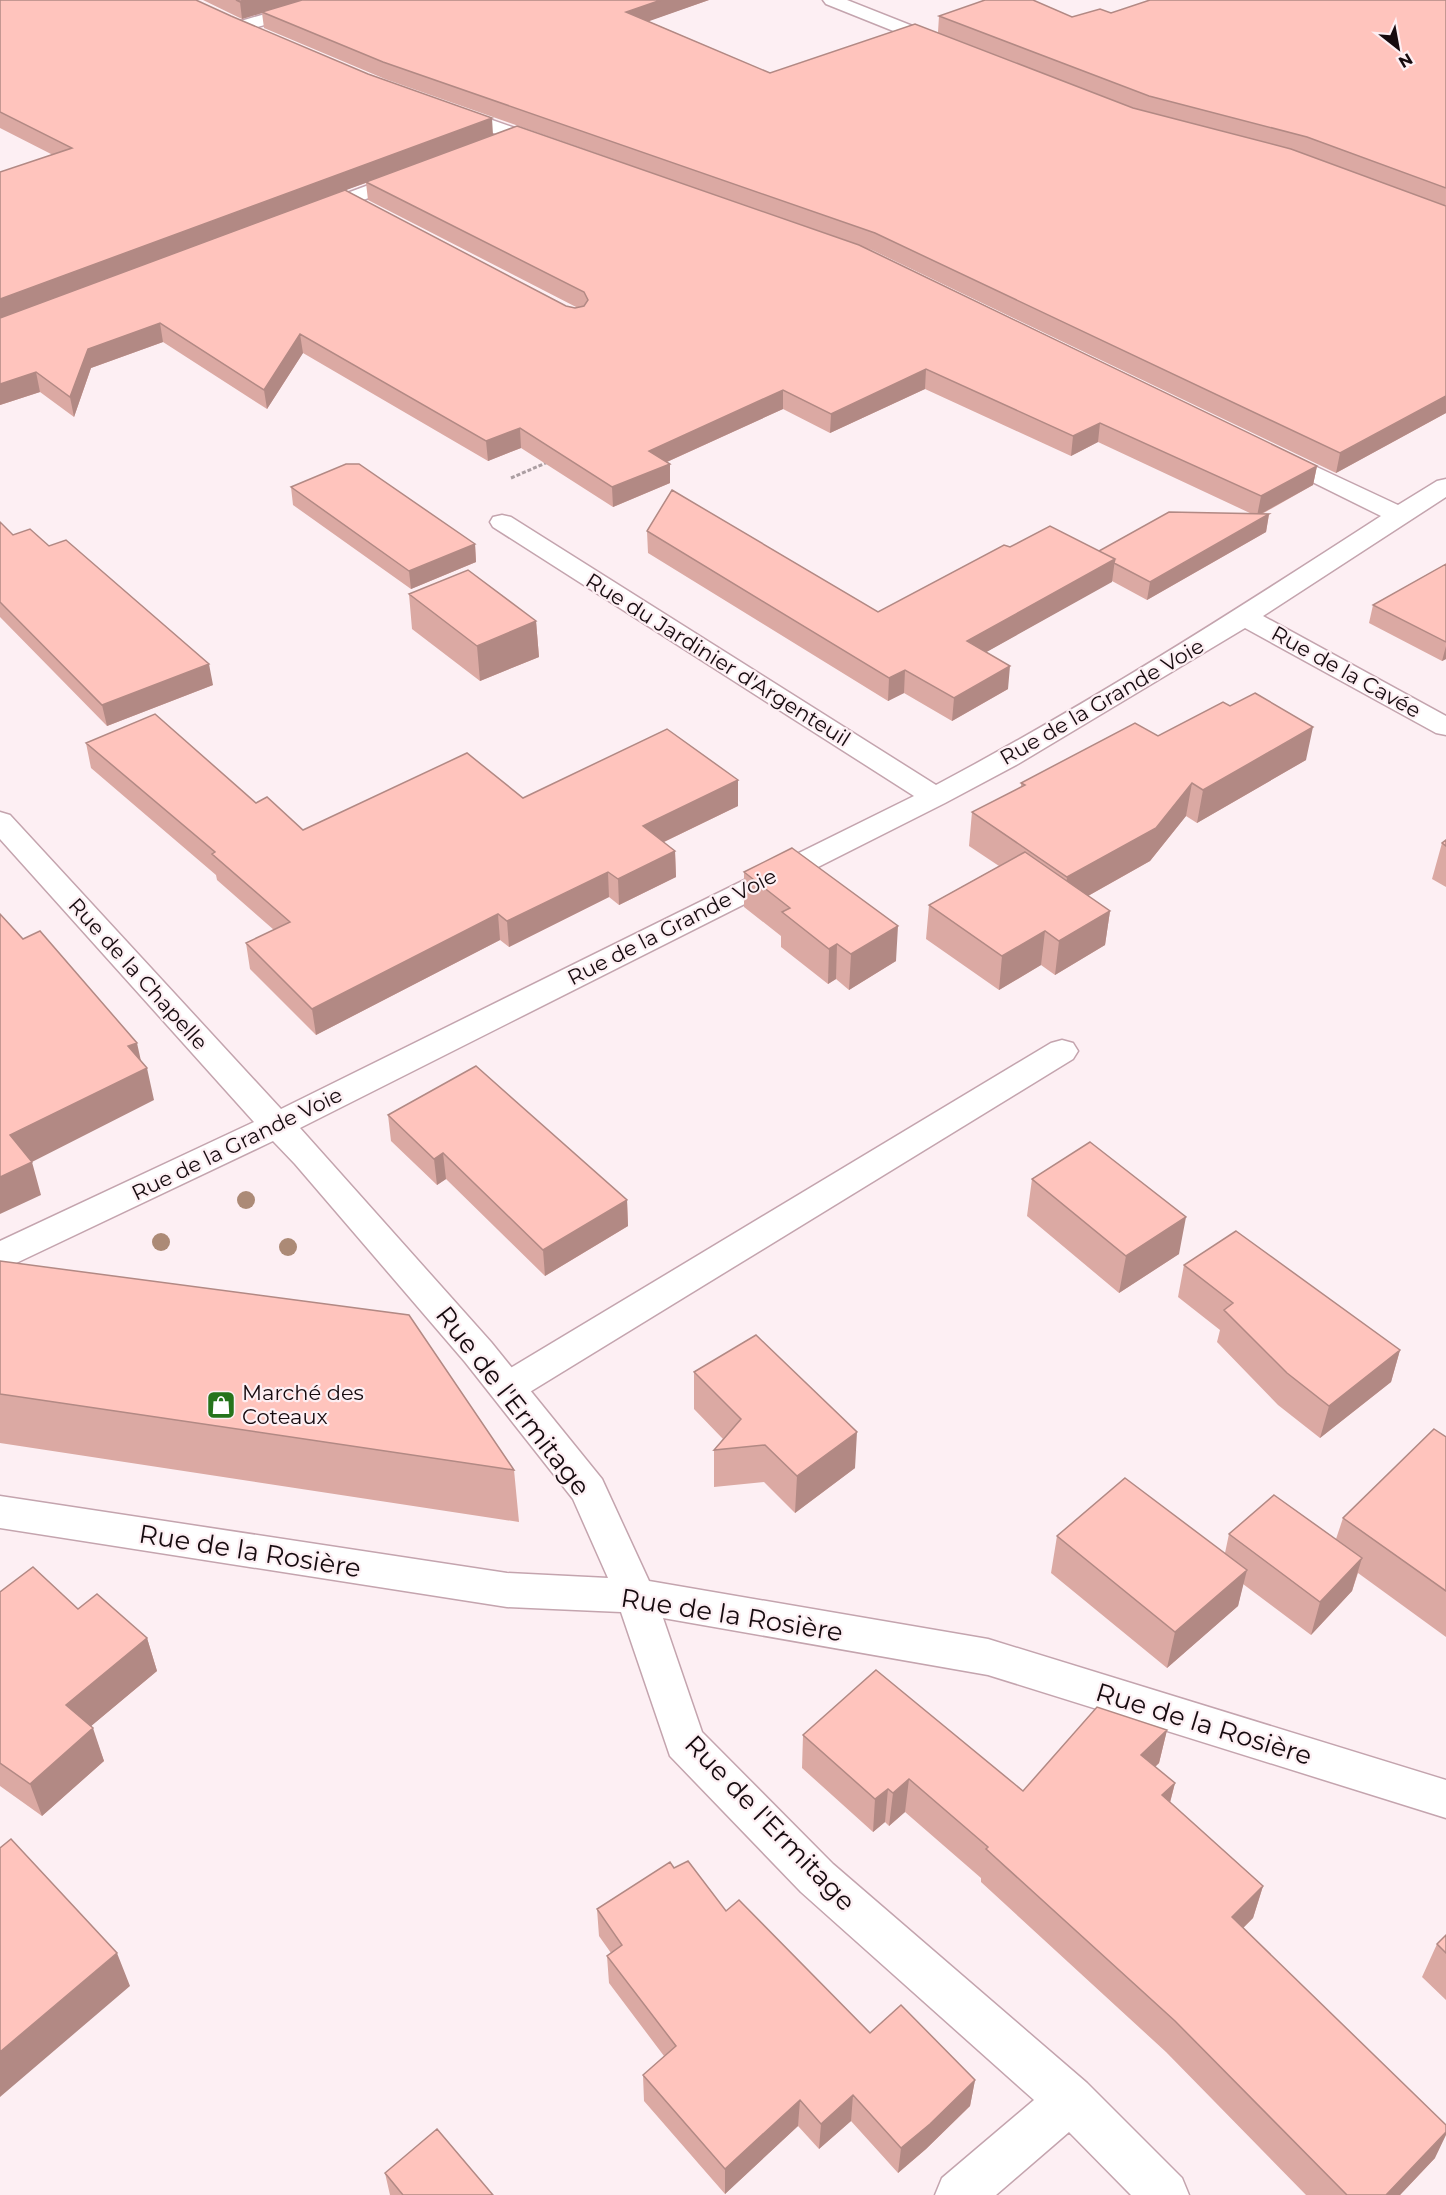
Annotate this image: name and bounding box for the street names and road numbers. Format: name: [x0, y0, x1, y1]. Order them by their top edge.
street label: Rue du Jardinier d'Argenteuil: [581, 568, 855, 752]
street label: Rue de la Cavée: [1267, 620, 1425, 723]
street label: Rue de la Grande Voie: [995, 633, 1208, 770]
street label: Rue de la Grande Voie: [563, 863, 780, 990]
street label: Rue de la Chapelle: [64, 893, 213, 1055]
street label: Rue de la Grande Voie: [127, 1082, 346, 1205]
street label: Rue de l'Ermitage: [429, 1300, 597, 1502]
street label: Rue de la Rosière: [137, 1518, 363, 1584]
street label: Rue de la Rosière: [619, 1582, 845, 1648]
street label: Rue de la Rosière: [1092, 1676, 1316, 1772]
street label: Rue de l'Ermitage: [678, 1728, 862, 1918]

